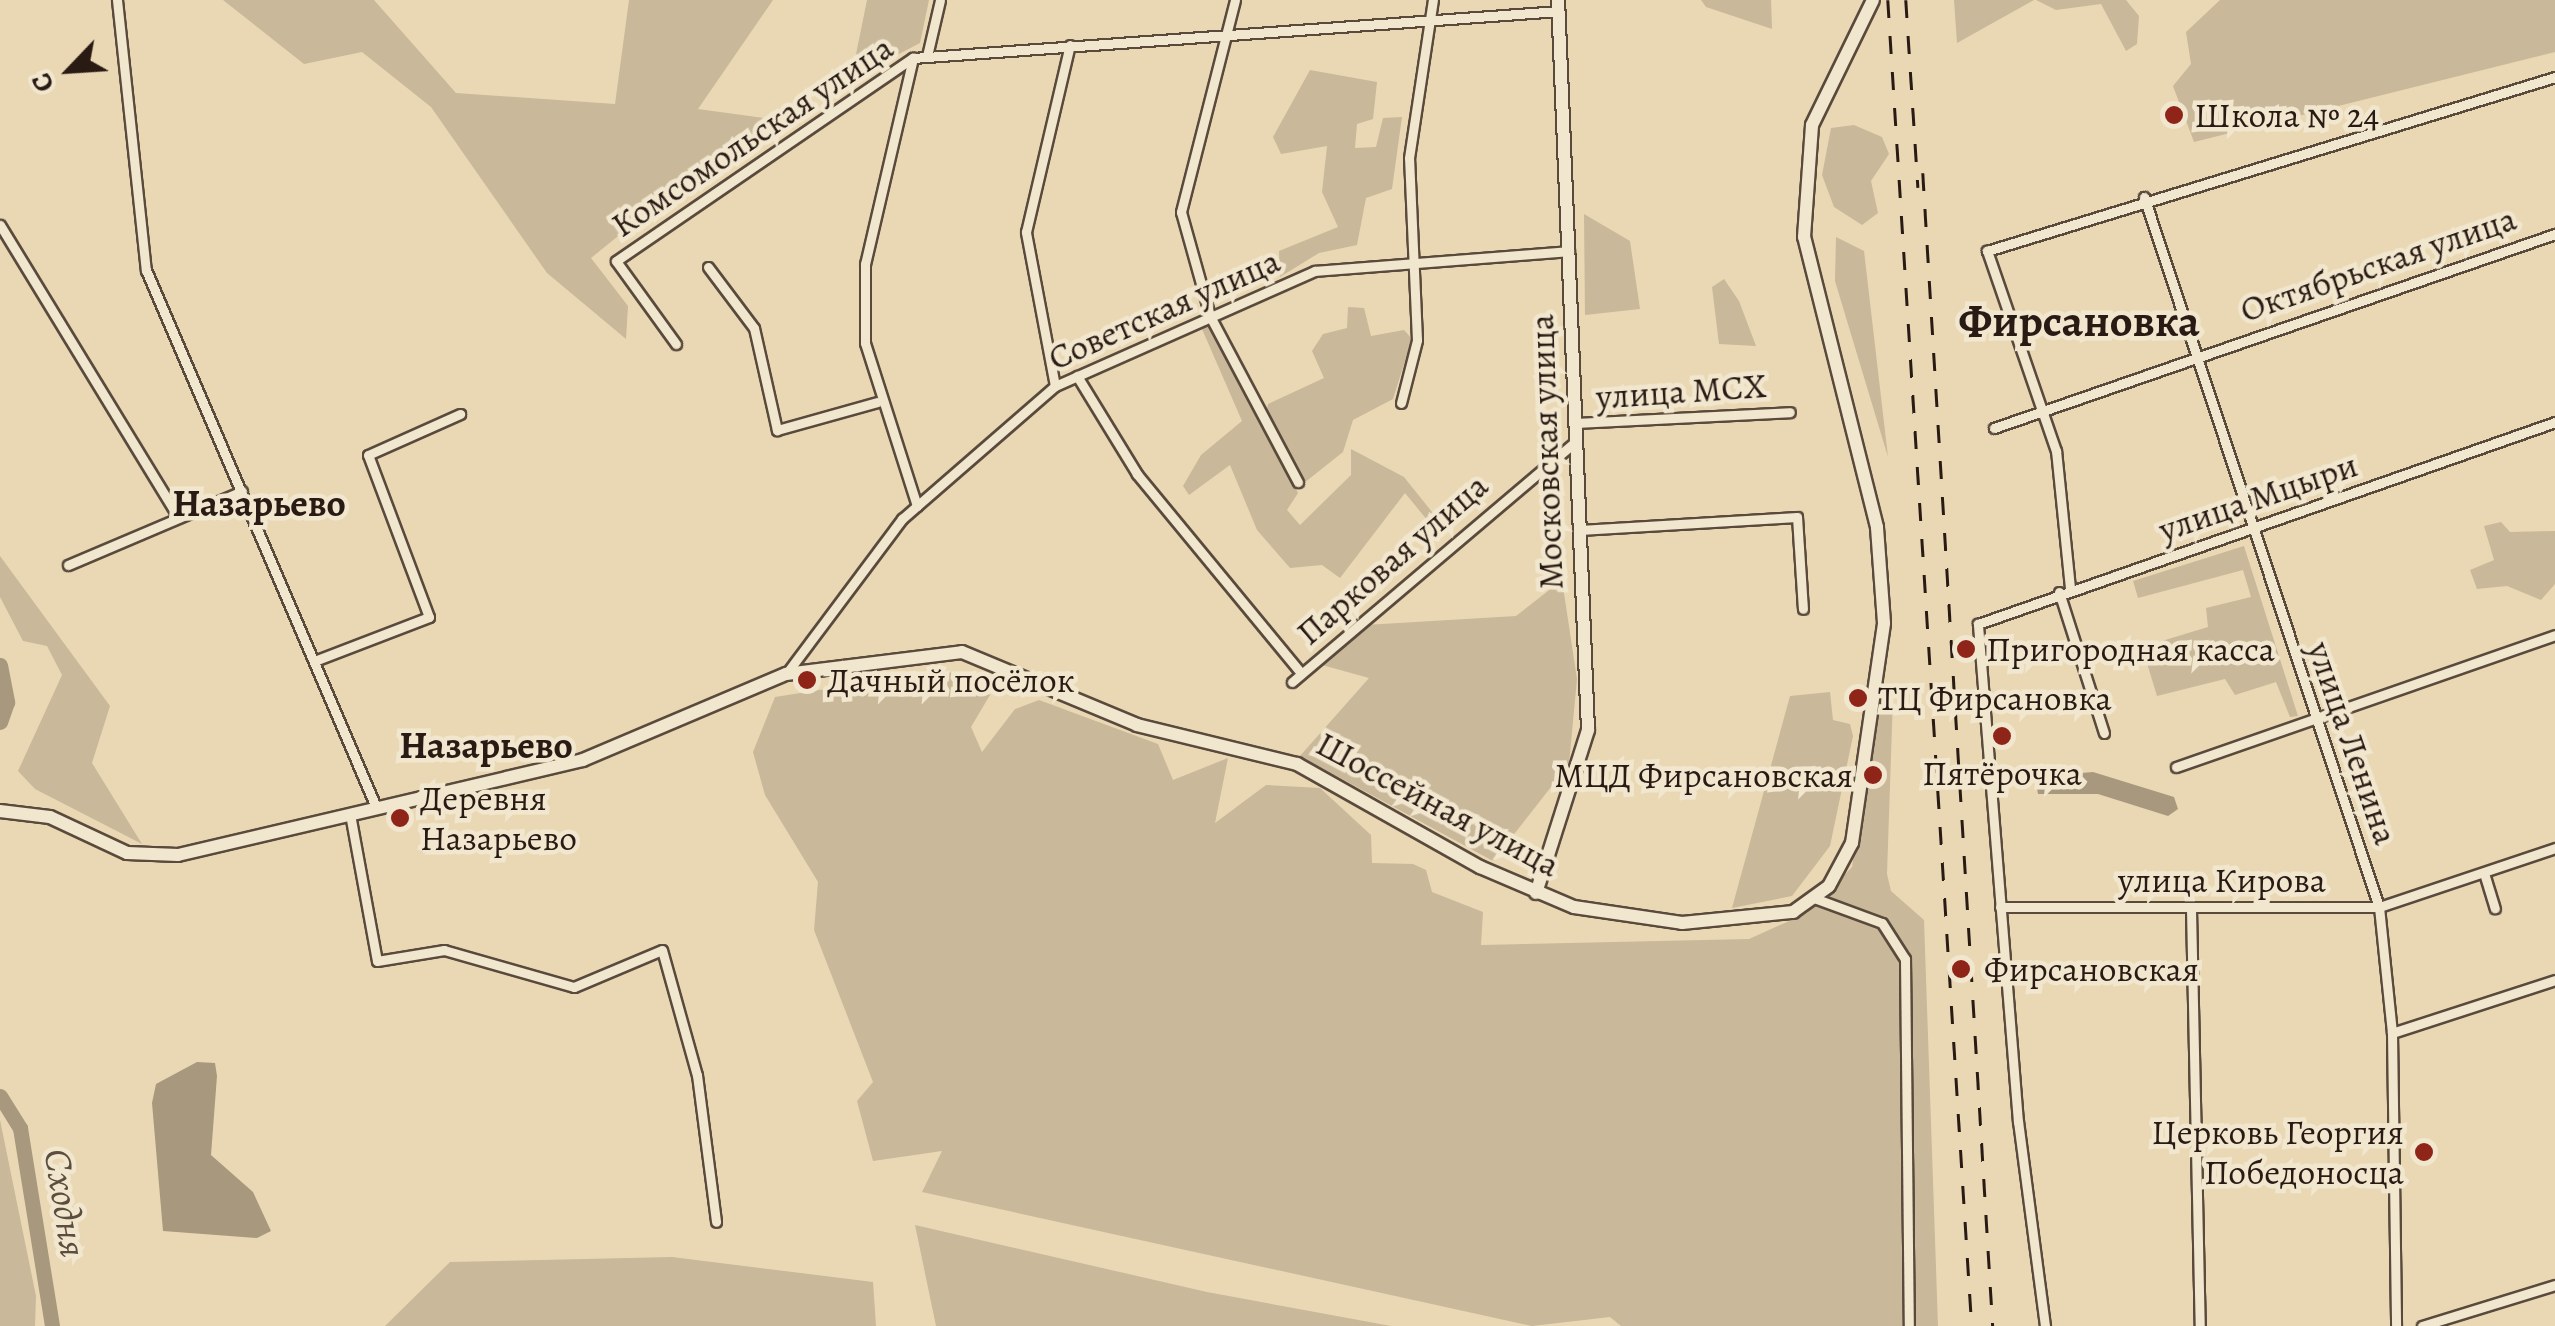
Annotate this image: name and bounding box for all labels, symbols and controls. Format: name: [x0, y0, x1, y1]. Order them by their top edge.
north arrow: [20, 20, 120, 120]
street label: Комсомольская улица: [603, 26, 901, 246]
text: С: [22, 67, 64, 99]
place label: Школа № 24: [2194, 94, 2379, 136]
marker: Школа № 24: [2163, 104, 2185, 126]
street label: Октябрьская улица: [2235, 197, 2521, 331]
street label: Советская улица: [1042, 239, 1286, 379]
district label: Фирсановка: [1958, 295, 2200, 349]
street label: Московская улица: [1520, 314, 1572, 590]
street label: улица МСХ: [1595, 364, 1767, 418]
street label: улица Мцыри: [2153, 443, 2363, 551]
street label: Парковая улица: [1288, 464, 1496, 654]
district label: Назарьево: [172, 481, 346, 527]
place label: Пригородная касса: [1986, 628, 2275, 670]
street label: улица Ленина: [2299, 636, 2407, 850]
marker: Пригородная касса: [1955, 638, 1977, 660]
place label: Дачный посёлок: [827, 659, 1075, 701]
marker: Дачный посёлок: [796, 669, 818, 691]
place label: ТЦ Фирсановка: [1878, 677, 2112, 719]
marker: ТЦ Фирсановка: [1847, 687, 1869, 709]
street label: Шоссейная улица: [1309, 722, 1567, 886]
district label: Назарьево: [399, 723, 573, 769]
marker: Пятёрочка: [1991, 725, 2013, 747]
place label: Пятёрочка: [1922, 752, 2082, 794]
place label: МЦД Фирсановская: [1554, 754, 1853, 796]
marker: МЦД Фирсановская: [1862, 764, 1884, 786]
place label: Деревня Назарьево: [420, 777, 577, 859]
marker: Деревня Назарьево: [389, 807, 411, 829]
street label: улица Кирова: [2118, 859, 2326, 901]
place label: Фирсановская: [1984, 948, 2199, 990]
marker: Фирсановская: [1948, 956, 1974, 982]
place label: Церковь Георгия Победоносца: [2152, 1111, 2404, 1193]
marker: Церковь Георгия Победоносца: [2413, 1141, 2435, 1163]
water label: Сходня: [34, 1146, 96, 1260]

